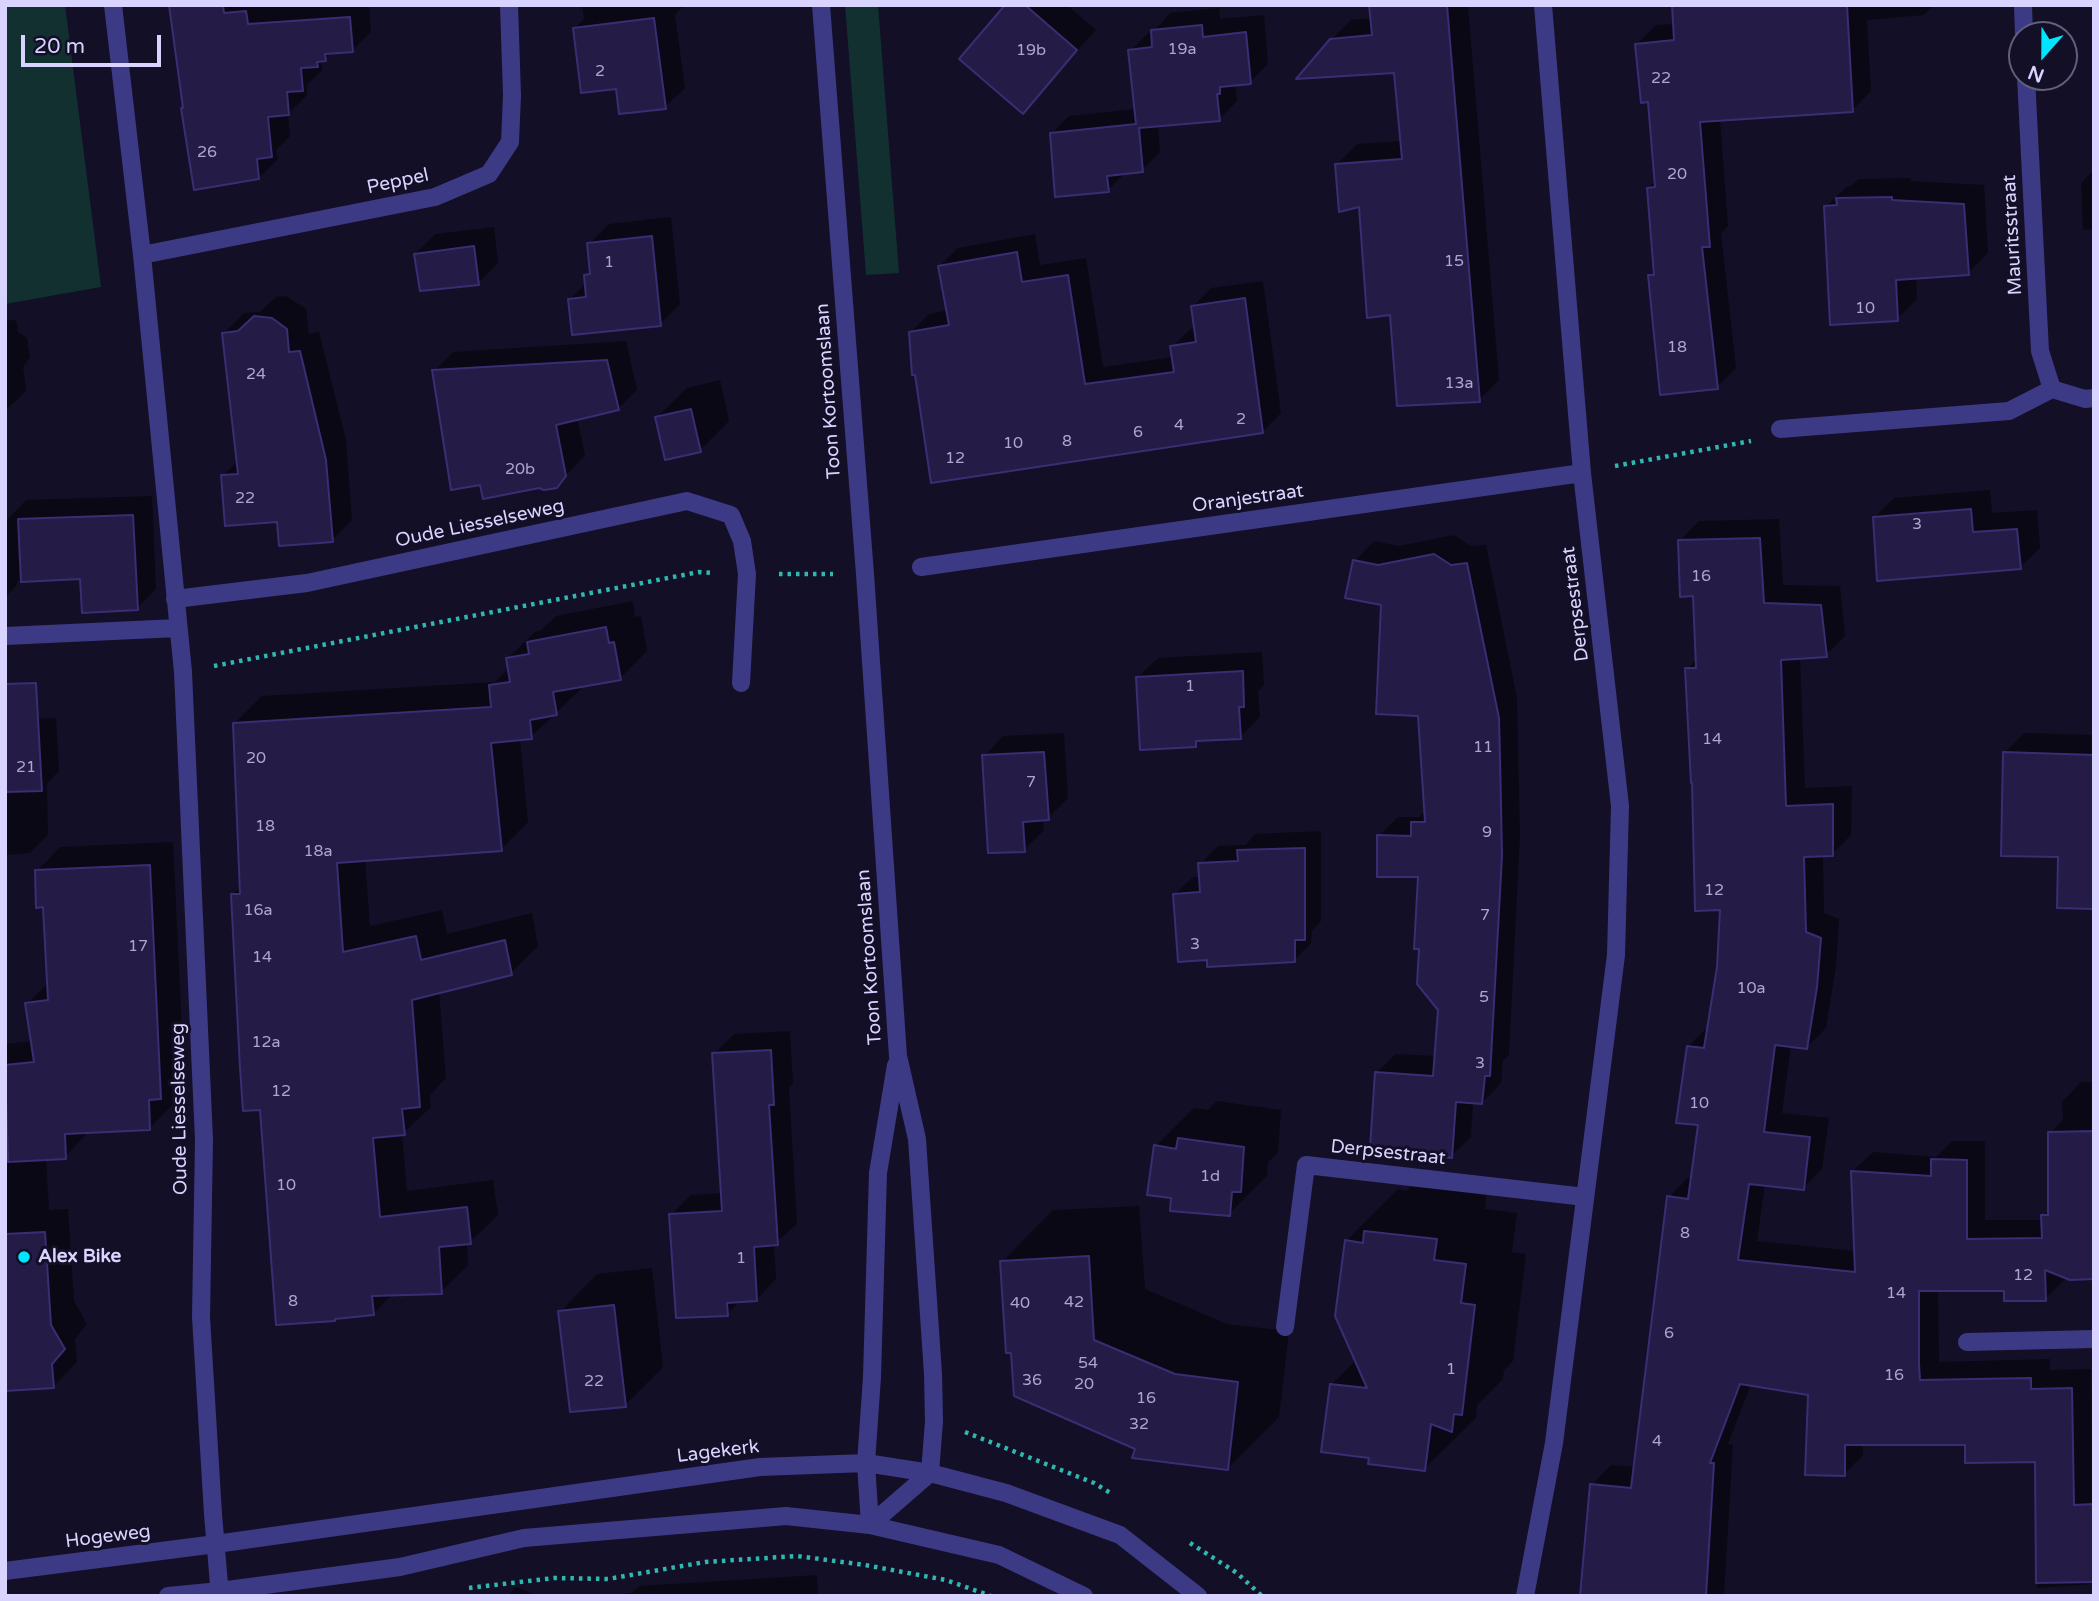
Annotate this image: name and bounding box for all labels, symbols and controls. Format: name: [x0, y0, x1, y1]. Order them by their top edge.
scale bar: [24, 21, 164, 65]
north arrow: [2008, 21, 2078, 91]
text: 20 m: [34, 34, 85, 59]
house number: 19a: [1167, 40, 1197, 60]
house number: 19b: [1016, 41, 1046, 61]
text: N: [2025, 61, 2047, 87]
house number: 2: [595, 62, 605, 82]
house number: 22: [1651, 69, 1671, 89]
house number: 26: [197, 143, 217, 163]
street label: Peppel: [365, 164, 431, 200]
house number: 20: [1667, 165, 1687, 185]
street label: Mauritsstraat: [1998, 174, 2028, 296]
house number: 15: [1444, 252, 1464, 272]
house number: 1: [604, 253, 614, 273]
house number: 10: [1855, 299, 1875, 319]
street label: Toon Kortoomslaan: [811, 302, 847, 480]
house number: 18: [1667, 338, 1687, 358]
house number: 24: [246, 365, 266, 385]
house number: 13a: [1444, 374, 1474, 394]
house number: 2: [1236, 410, 1246, 430]
house number: 4: [1174, 416, 1184, 436]
house number: 6: [1133, 423, 1143, 443]
house number: 8: [1062, 432, 1072, 452]
house number: 10: [1003, 434, 1023, 454]
house number: 12: [945, 449, 965, 469]
house number: 20b: [505, 460, 535, 480]
street label: Oranjestraat: [1191, 480, 1305, 518]
house number: 22: [235, 489, 255, 509]
street label: Oude Liesselseweg: [393, 495, 567, 553]
house number: 3: [1912, 515, 1922, 535]
street label: Derpsestraat: [1558, 545, 1594, 663]
house number: 16: [1691, 567, 1711, 587]
house number: 1: [1185, 677, 1195, 697]
house number: 14: [1702, 730, 1722, 750]
house number: 11: [1473, 738, 1493, 758]
house number: 20: [246, 749, 266, 769]
house number: 21: [16, 758, 36, 778]
house number: 7: [1026, 773, 1036, 793]
house number: 18: [255, 817, 275, 837]
house number: 9: [1482, 823, 1492, 843]
house number: 18a: [303, 842, 333, 862]
street label: Toon Kortoomslaan: [852, 868, 888, 1046]
house number: 12: [1704, 881, 1724, 901]
house number: 16a: [243, 901, 273, 921]
house number: 7: [1480, 906, 1490, 926]
house number: 3: [1190, 935, 1200, 955]
house number: 17: [128, 937, 148, 957]
house number: 14: [252, 948, 272, 968]
house number: 10a: [1736, 979, 1766, 999]
house number: 5: [1479, 988, 1489, 1008]
street label: Oude Liesselseweg: [167, 1023, 193, 1195]
house number: 12a: [251, 1033, 281, 1053]
house number: 3: [1475, 1054, 1485, 1074]
house number: 12: [271, 1082, 291, 1102]
house number: 10: [1689, 1094, 1709, 1114]
street label: Derpsestraat: [1329, 1136, 1447, 1170]
house number: 1d: [1200, 1167, 1220, 1187]
house number: 10: [276, 1176, 296, 1196]
house number: 8: [1680, 1224, 1690, 1244]
place label: Alex Bike: [38, 1246, 121, 1268]
marker: Alex Bike: [16, 1249, 32, 1265]
house number: 1: [736, 1249, 746, 1269]
house number: 12: [2013, 1266, 2033, 1286]
house number: 14: [1886, 1284, 1906, 1304]
house number: 8: [288, 1292, 298, 1312]
house number: 42: [1064, 1293, 1084, 1313]
house number: 40: [1010, 1294, 1030, 1314]
house number: 6: [1664, 1324, 1674, 1344]
house number: 54: [1078, 1354, 1098, 1374]
house number: 1: [1446, 1360, 1456, 1380]
house number: 16: [1884, 1366, 1904, 1386]
house number: 36: [1022, 1371, 1042, 1391]
house number: 22: [584, 1372, 604, 1392]
house number: 20: [1074, 1375, 1094, 1395]
house number: 16: [1136, 1389, 1156, 1409]
house number: 32: [1129, 1415, 1149, 1435]
house number: 4: [1652, 1432, 1662, 1452]
street label: Lagekerk: [675, 1436, 761, 1468]
street label: Hogeweg: [64, 1520, 152, 1554]

